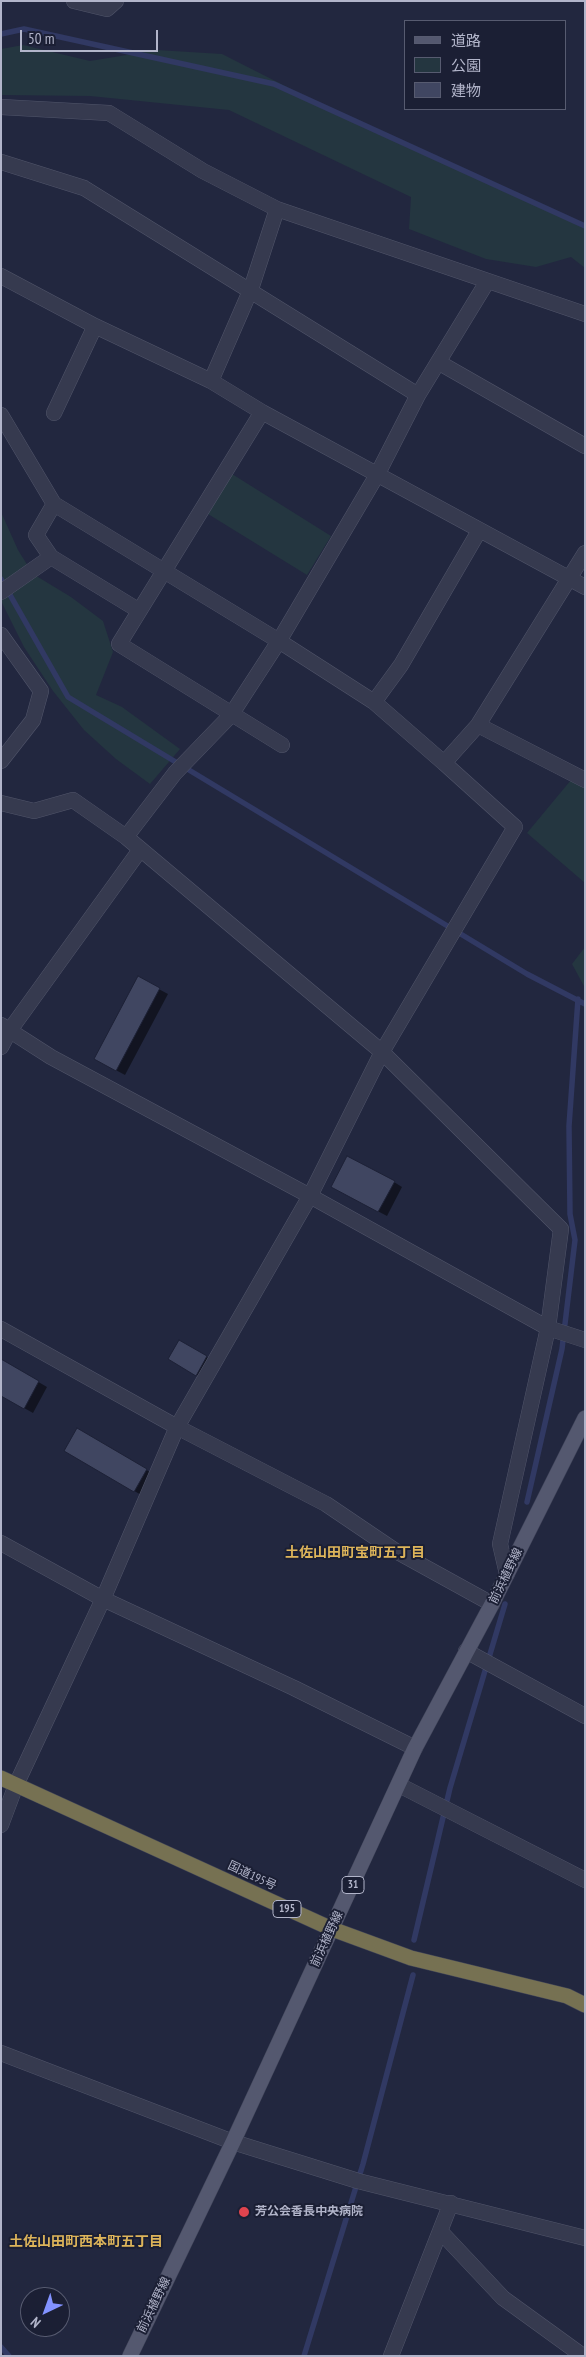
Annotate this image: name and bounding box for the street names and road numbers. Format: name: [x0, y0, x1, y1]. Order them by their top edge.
street label: 前浜植野線: [486, 1546, 526, 1606]
street label: 国道195号: [225, 1858, 279, 1894]
road number: 31: [342, 1876, 364, 1894]
road number: 195: [273, 1900, 301, 1918]
street label: 前浜植野線: [308, 1909, 346, 1969]
street label: 前浜植野線: [134, 2275, 174, 2335]

